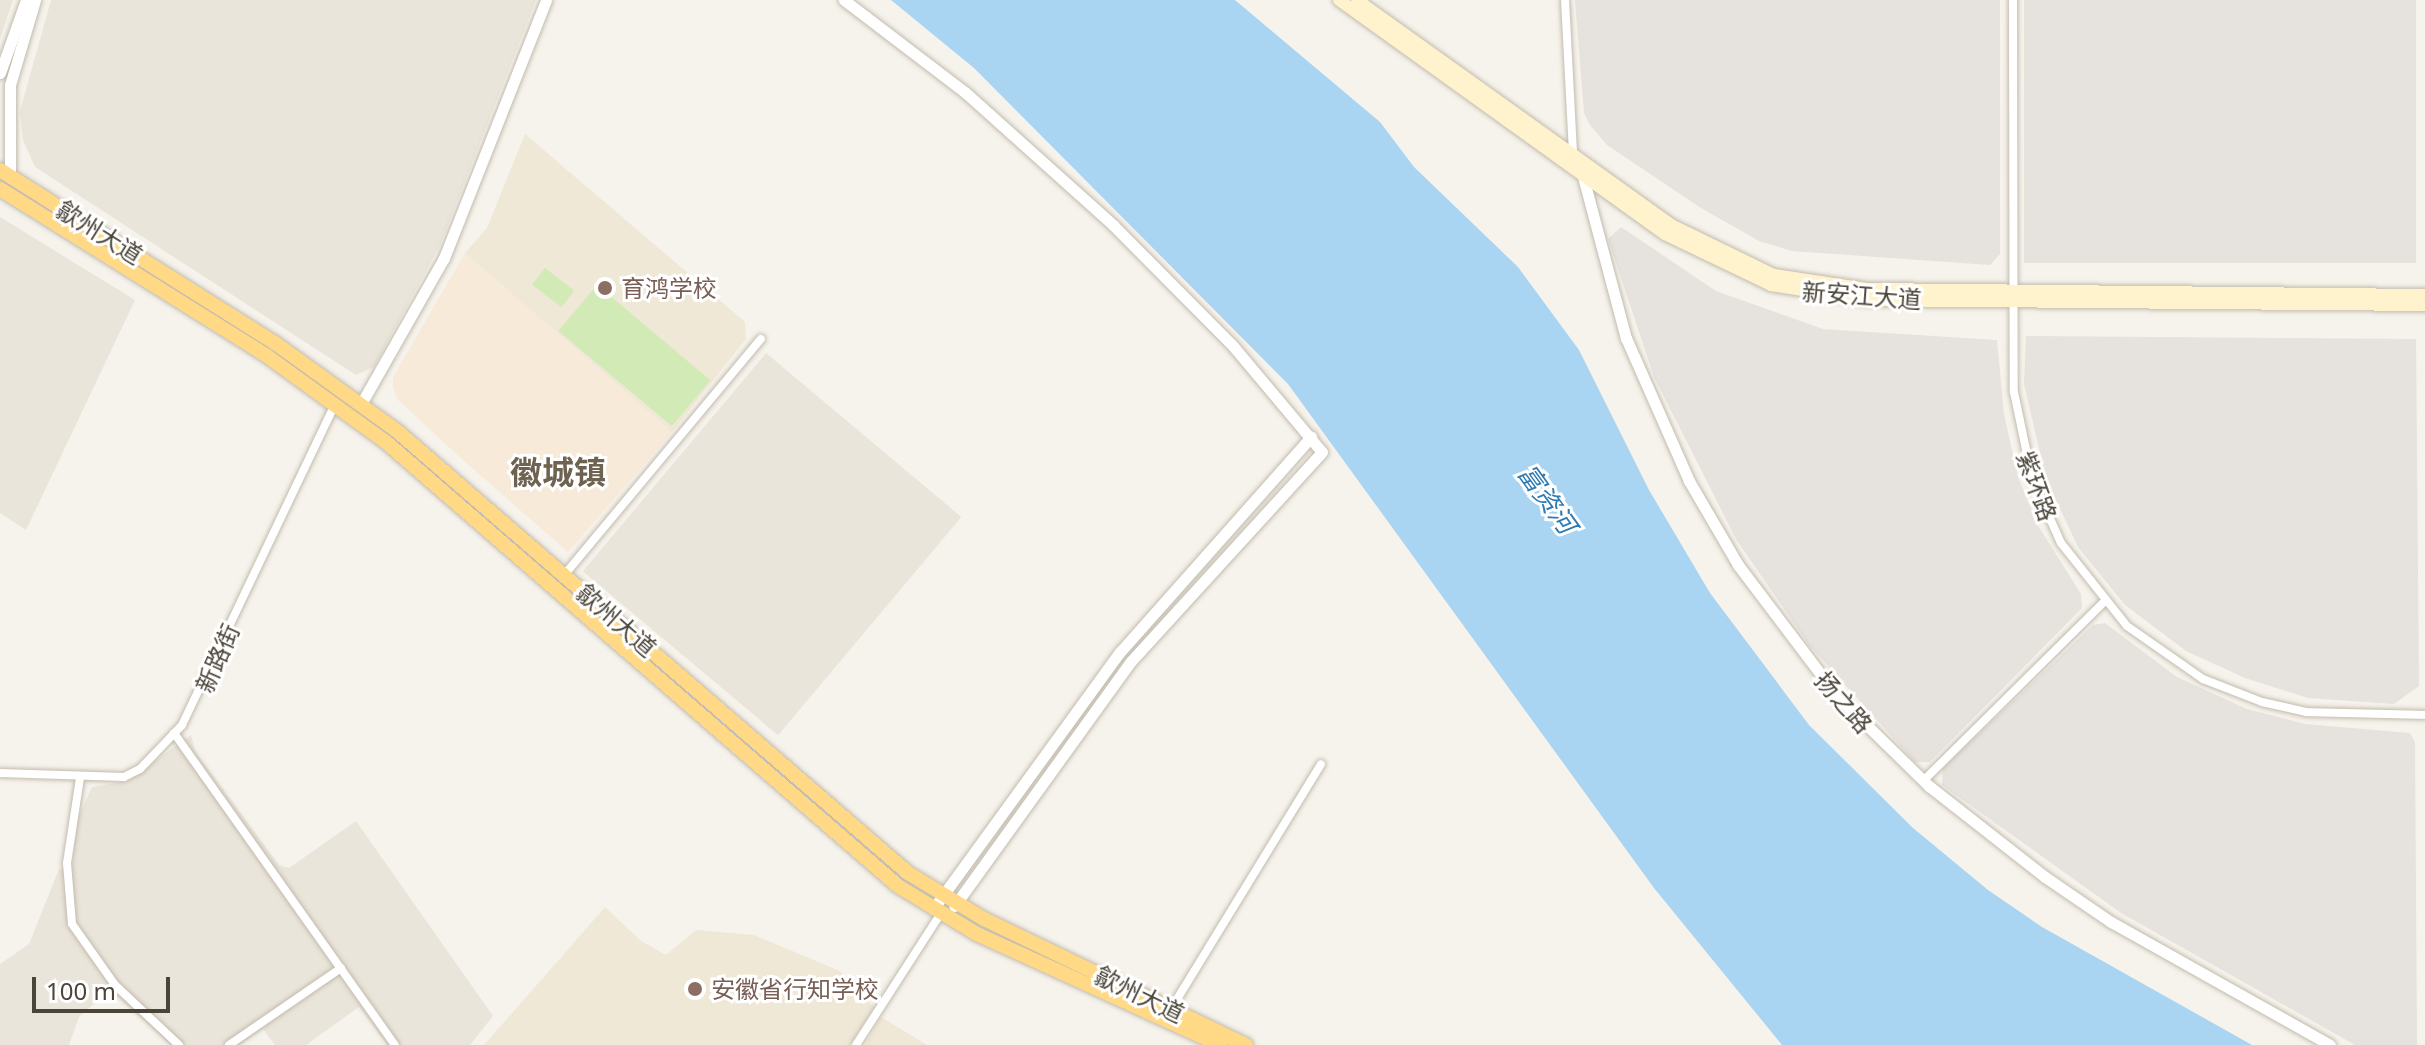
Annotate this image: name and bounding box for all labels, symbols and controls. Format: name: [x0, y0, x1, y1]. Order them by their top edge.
street label: 歙州大道: [52, 194, 148, 270]
place label: 育鸿学校: [621, 274, 717, 302]
street label: 新安江大道: [1801, 276, 1923, 314]
marker: 育鸿学校: [596, 279, 614, 297]
street label: 紫环路: [2011, 447, 2063, 525]
district label: 徽城镇: [510, 453, 606, 491]
water label: 富资河: [1511, 458, 1583, 540]
street label: 歙州大道: [571, 578, 663, 662]
street label: 新路街: [189, 619, 245, 697]
street label: 扬之路: [1810, 665, 1878, 739]
street label: 歙州大道: [1091, 960, 1189, 1028]
scale bar: [36, 961, 174, 1011]
text: 100 m: [46, 974, 116, 1007]
place label: 安徽省行知学校: [711, 975, 879, 1003]
marker: 安徽省行知学校: [686, 980, 704, 998]

